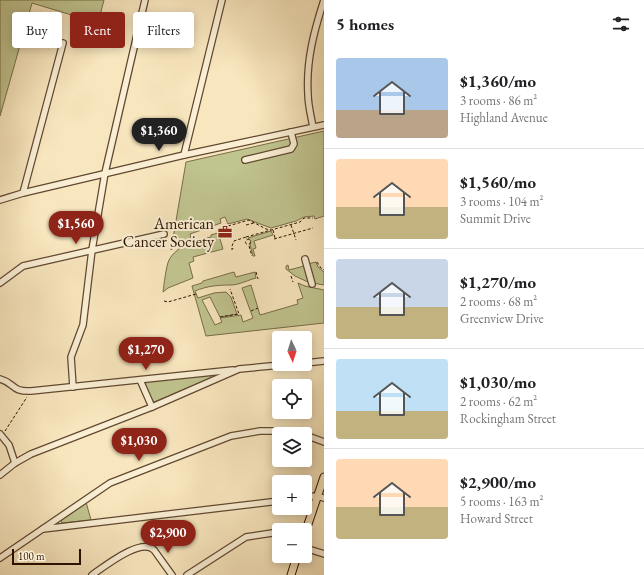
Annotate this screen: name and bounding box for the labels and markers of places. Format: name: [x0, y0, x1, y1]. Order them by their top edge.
pin: $1,360: [126, 118, 192, 152]
pin: $1,560: [43, 211, 109, 245]
place label: American Cancer Society: [123, 213, 215, 252]
office icon: American Cancer Society: [217, 224, 233, 240]
pin: $1,270: [113, 337, 179, 371]
pin: $1,030: [106, 428, 172, 462]
pin: $2,900: [135, 520, 201, 554]

